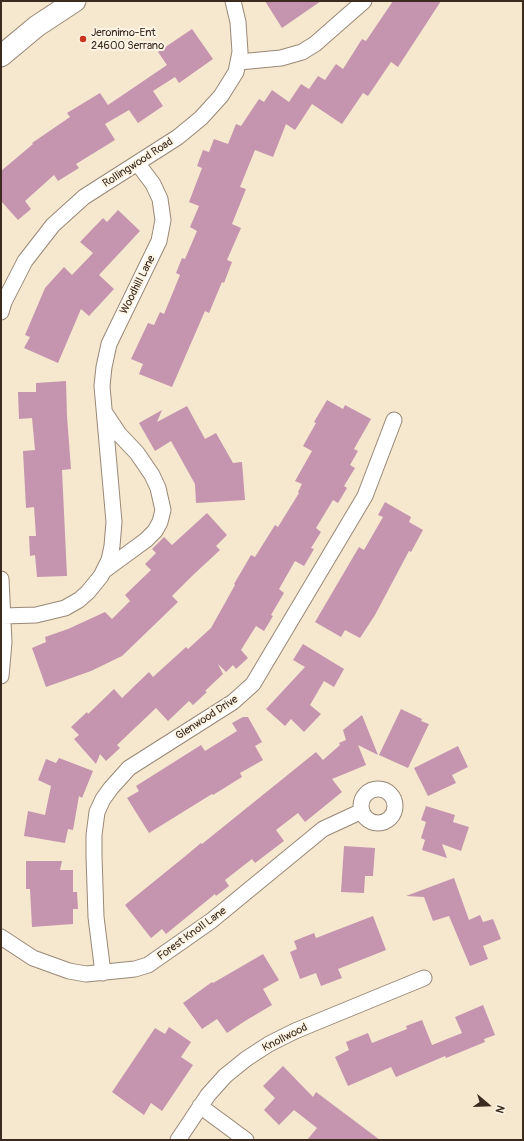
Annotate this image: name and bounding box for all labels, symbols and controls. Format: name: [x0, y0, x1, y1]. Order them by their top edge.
place label: Jeronimo-Ent 24600 Serrano: [91, 26, 164, 52]
marker: Jeronimo-Ent 24600 Serrano: [78, 34, 88, 44]
street label: Rollingwood Road: [100, 135, 176, 191]
street label: Woodhill Lane: [118, 253, 158, 317]
street label: Glenwood Drive: [173, 693, 241, 743]
street label: Forest Knoll Lane: [155, 905, 229, 963]
street label: Knollwood: [260, 1021, 310, 1055]
north arrow: [468, 1085, 508, 1125]
text: N: [492, 1103, 507, 1115]

